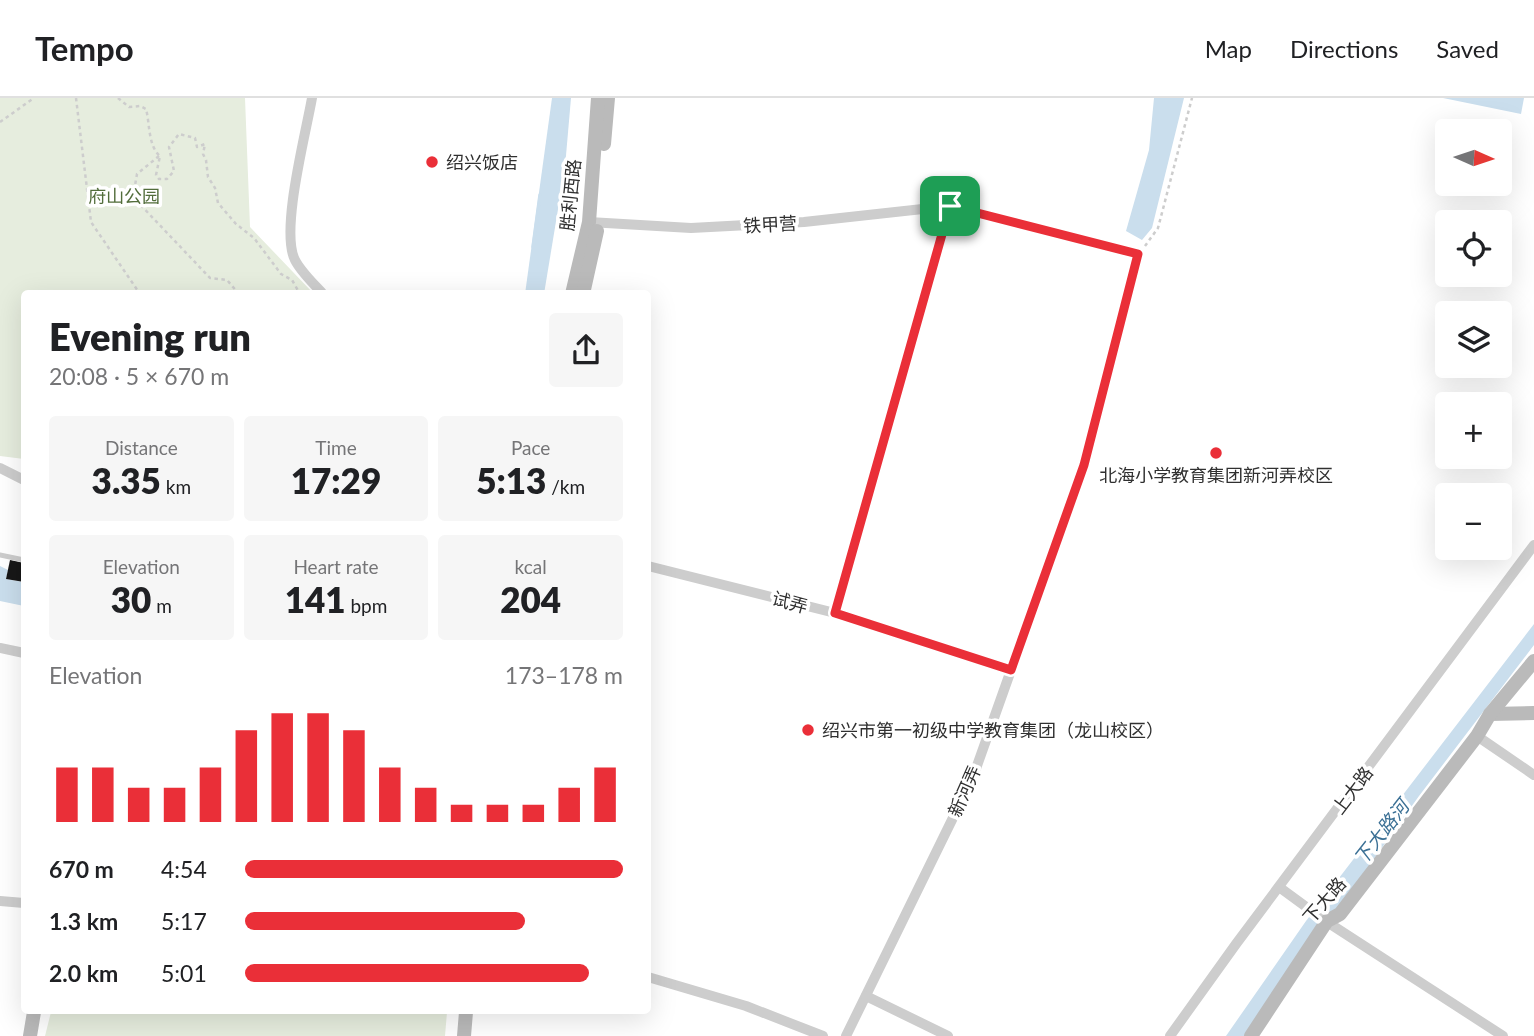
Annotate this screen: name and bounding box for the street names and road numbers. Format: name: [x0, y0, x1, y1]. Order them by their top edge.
street label: 胜利西路: [555, 158, 585, 232]
street label: 铁甲营: [742, 212, 798, 236]
street label: 试弄: [770, 587, 810, 617]
street label: 新河弄: [943, 762, 985, 820]
street label: 上大路: [1327, 762, 1377, 818]
street label: 下大路: [1298, 872, 1350, 928]

